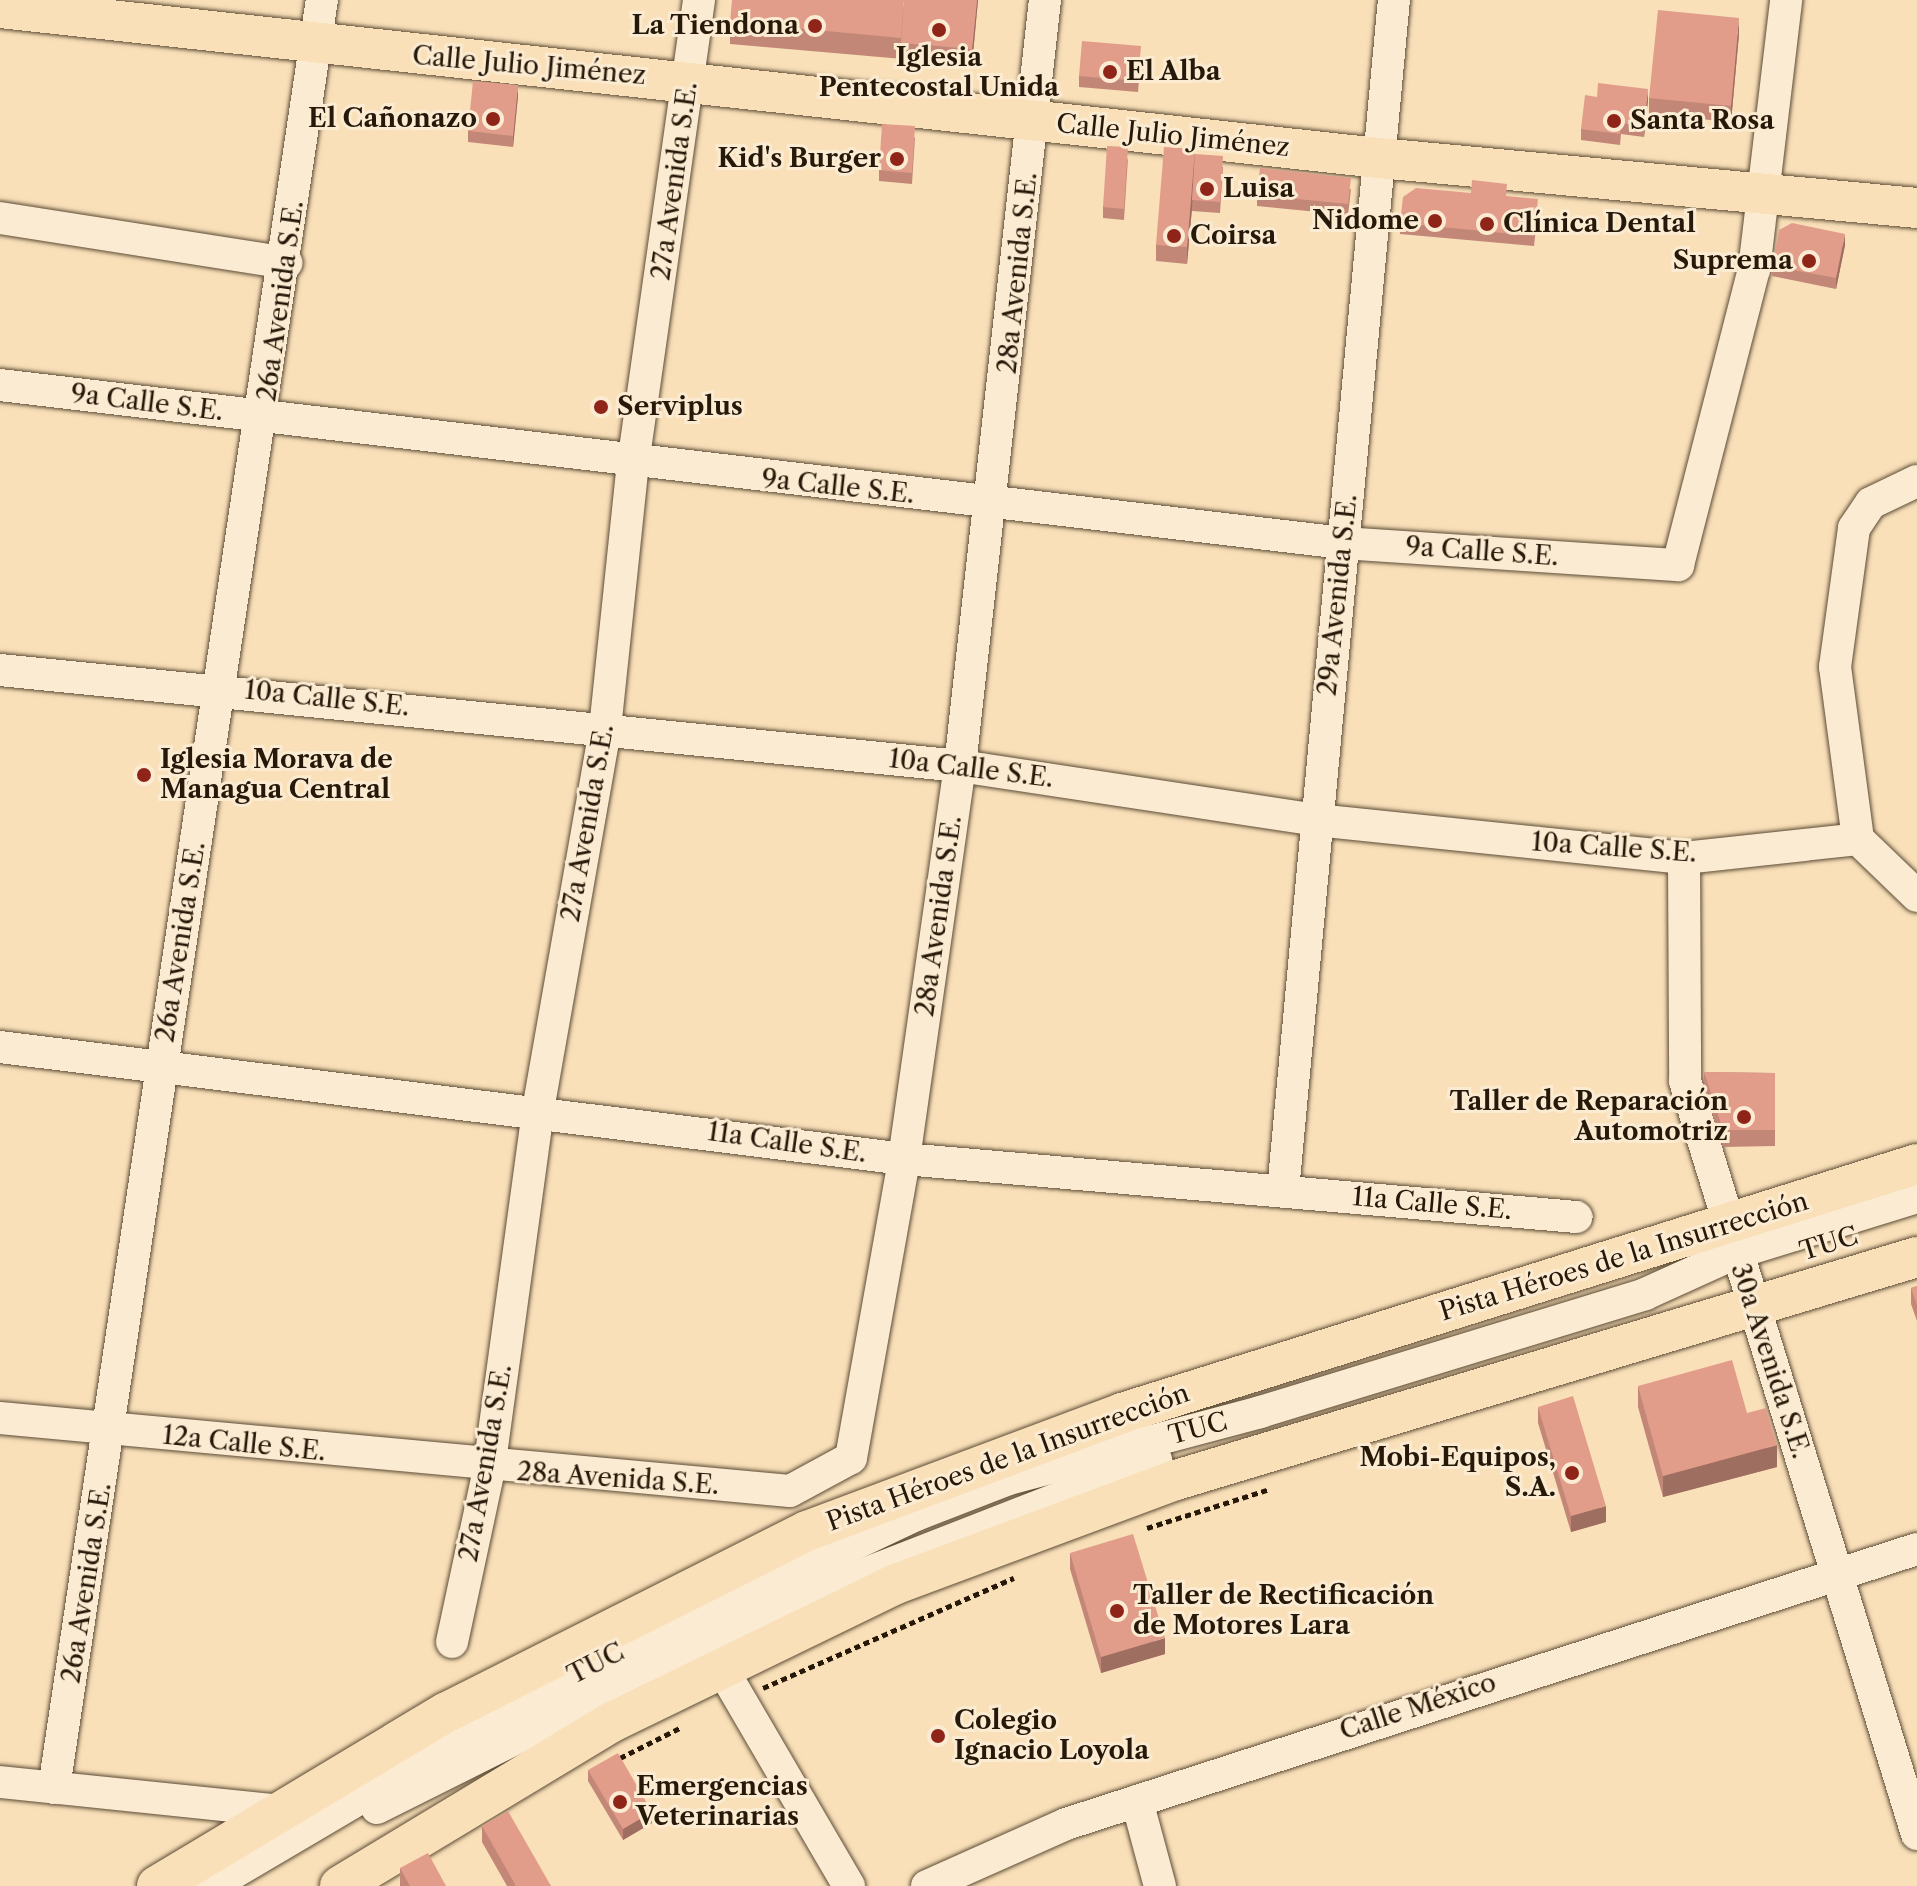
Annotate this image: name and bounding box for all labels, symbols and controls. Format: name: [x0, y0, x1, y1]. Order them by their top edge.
place label: La Tiendona: [631, 10, 799, 42]
marker: La Tiendona: [806, 17, 824, 35]
marker: Iglesia Pentecostal Unida: [930, 21, 948, 39]
street label: Calle Julio Jiménez: [411, 40, 647, 92]
place label: Iglesia Pentecostal Unida: [819, 42, 1059, 104]
place label: El Alba: [1126, 56, 1222, 88]
marker: El Alba: [1101, 63, 1119, 81]
street label: 27a Avenida S.E.: [646, 79, 704, 283]
place label: El Cañonazo: [308, 103, 477, 135]
place label: Santa Rosa: [1630, 105, 1775, 137]
street label: Calle Julio Jiménez: [1055, 108, 1291, 164]
marker: El Cañonazo: [484, 110, 502, 128]
marker: Santa Rosa: [1605, 112, 1623, 130]
place label: Kid's Burger: [717, 143, 881, 175]
marker: Kid's Burger: [888, 150, 906, 168]
street label: 28a Avenida S.E.: [992, 170, 1044, 376]
place label: Luisa: [1223, 173, 1295, 205]
marker: Luisa: [1198, 180, 1216, 198]
street label: 26a Avenida S.E.: [251, 198, 311, 404]
place label: Nidome: [1312, 205, 1419, 237]
place label: Clínica Dental: [1503, 208, 1696, 240]
marker: Nidome: [1426, 212, 1444, 230]
marker: Clínica Dental: [1478, 215, 1496, 233]
place label: Coirsa: [1190, 220, 1277, 252]
marker: Coirsa: [1165, 227, 1183, 245]
place label: Suprema: [1673, 245, 1793, 277]
marker: Suprema: [1800, 252, 1818, 270]
street label: 9a Calle S.E.: [69, 378, 225, 428]
place label: Serviplus: [617, 391, 743, 423]
marker: Serviplus: [592, 398, 610, 416]
street label: 9a Calle S.E.: [760, 463, 916, 511]
street label: 29a Avenida S.E.: [1312, 492, 1364, 698]
street label: 9a Calle S.E.: [1404, 531, 1560, 573]
street label: 10a Calle S.E.: [243, 675, 411, 723]
street label: 27a Avenida S.E.: [555, 721, 621, 925]
street label: 10a Calle S.E.: [887, 743, 1055, 795]
place label: Iglesia Morava de Managua Central: [160, 744, 394, 806]
marker: Iglesia Morava de Managua Central: [135, 766, 153, 784]
street label: 28a Avenida S.E.: [909, 813, 969, 1019]
street label: 10a Calle S.E.: [1530, 827, 1698, 869]
street label: 26a Avenida S.E.: [150, 839, 212, 1045]
place label: Taller de Reparación Automotriz: [1449, 1086, 1728, 1148]
marker: Taller de Reparación Automotriz: [1735, 1108, 1753, 1126]
street label: 11a Calle S.E.: [705, 1116, 869, 1170]
street label: 11a Calle S.E.: [1351, 1181, 1513, 1227]
street label: Pista Héroes de la Insurrección: [1436, 1186, 1812, 1328]
street label: TUC: [1796, 1220, 1862, 1268]
street label: 30a Avenida S.E.: [1724, 1259, 1816, 1463]
street label: 27a Avenida S.E.: [453, 1361, 519, 1565]
street label: Pista Héroes de la Insurrección: [822, 1378, 1194, 1538]
street label: TUC: [1165, 1406, 1231, 1452]
street label: 12a Calle S.E.: [161, 1420, 327, 1468]
place label: Mobi-Equipos, S.A.: [1360, 1442, 1556, 1504]
street label: 28a Avenida S.E.: [515, 1456, 721, 1502]
marker: Mobi-Equipos, S.A.: [1563, 1464, 1581, 1482]
street label: 26a Avenida S.E.: [56, 1480, 118, 1686]
place label: Taller de Rectificación de Motores Lara: [1133, 1580, 1434, 1642]
marker: Taller de Rectificación de Motores Lara: [1108, 1602, 1126, 1620]
street label: TUC: [562, 1637, 630, 1691]
street label: Calle México: [1336, 1667, 1500, 1747]
place label: Colegio Ignacio Loyola: [954, 1705, 1149, 1766]
marker: Colegio Ignacio Loyola: [929, 1727, 947, 1745]
place label: Emergencias Veterinarias: [636, 1771, 808, 1832]
marker: Emergencias Veterinarias: [611, 1793, 629, 1811]

